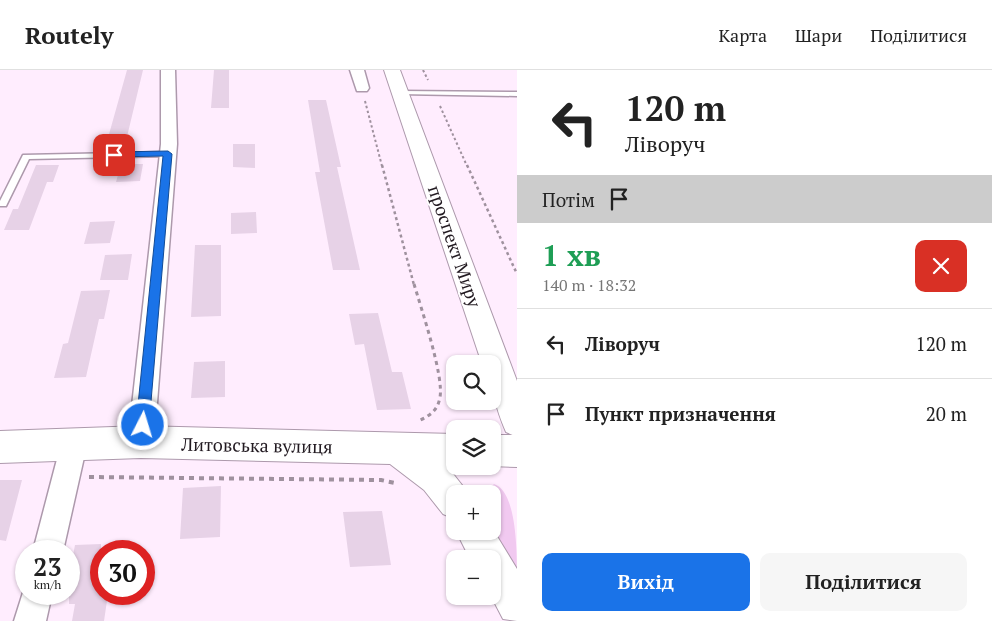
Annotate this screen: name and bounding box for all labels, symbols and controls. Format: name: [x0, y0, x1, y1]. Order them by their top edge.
text: Routely: [25, 19, 113, 51]
text: Карта: [718, 23, 767, 47]
text: Шари: [795, 23, 842, 47]
text: Поділитися: [870, 23, 967, 47]
text: 120 m: [625, 85, 726, 131]
icon: left: [542, 90, 607, 155]
text: Ліворуч: [625, 129, 705, 158]
pin: [93, 134, 135, 176]
icon: arrive: [100, 141, 128, 169]
street label: проспект Миру: [423, 182, 487, 311]
icon: arrive: [605, 185, 633, 213]
text: Потім: [542, 187, 595, 212]
text: 1 хв: [542, 235, 601, 275]
button: close: [915, 240, 967, 292]
text: 140 m · 18:32: [542, 274, 636, 296]
icon: left: [542, 330, 570, 358]
text: Ліворуч: [585, 331, 660, 356]
text: 120 m: [916, 331, 967, 356]
map controls: [446, 355, 501, 605]
button: search: [446, 355, 501, 410]
position arrow: [116, 398, 168, 450]
icon: arrive: [542, 400, 570, 428]
text: Пункт призначення: [585, 401, 776, 426]
text: 20 m: [926, 401, 967, 426]
button: layers: [446, 420, 501, 475]
street label: Литовська вулиця: [180, 432, 333, 458]
button: +: [446, 485, 501, 540]
speed limit sign: 30: [90, 540, 155, 605]
text: 23: [33, 550, 62, 583]
button: −: [446, 550, 501, 605]
button: Вихід: [542, 553, 750, 611]
button: Поділитися: [760, 553, 967, 611]
text: km/h: [34, 577, 61, 592]

